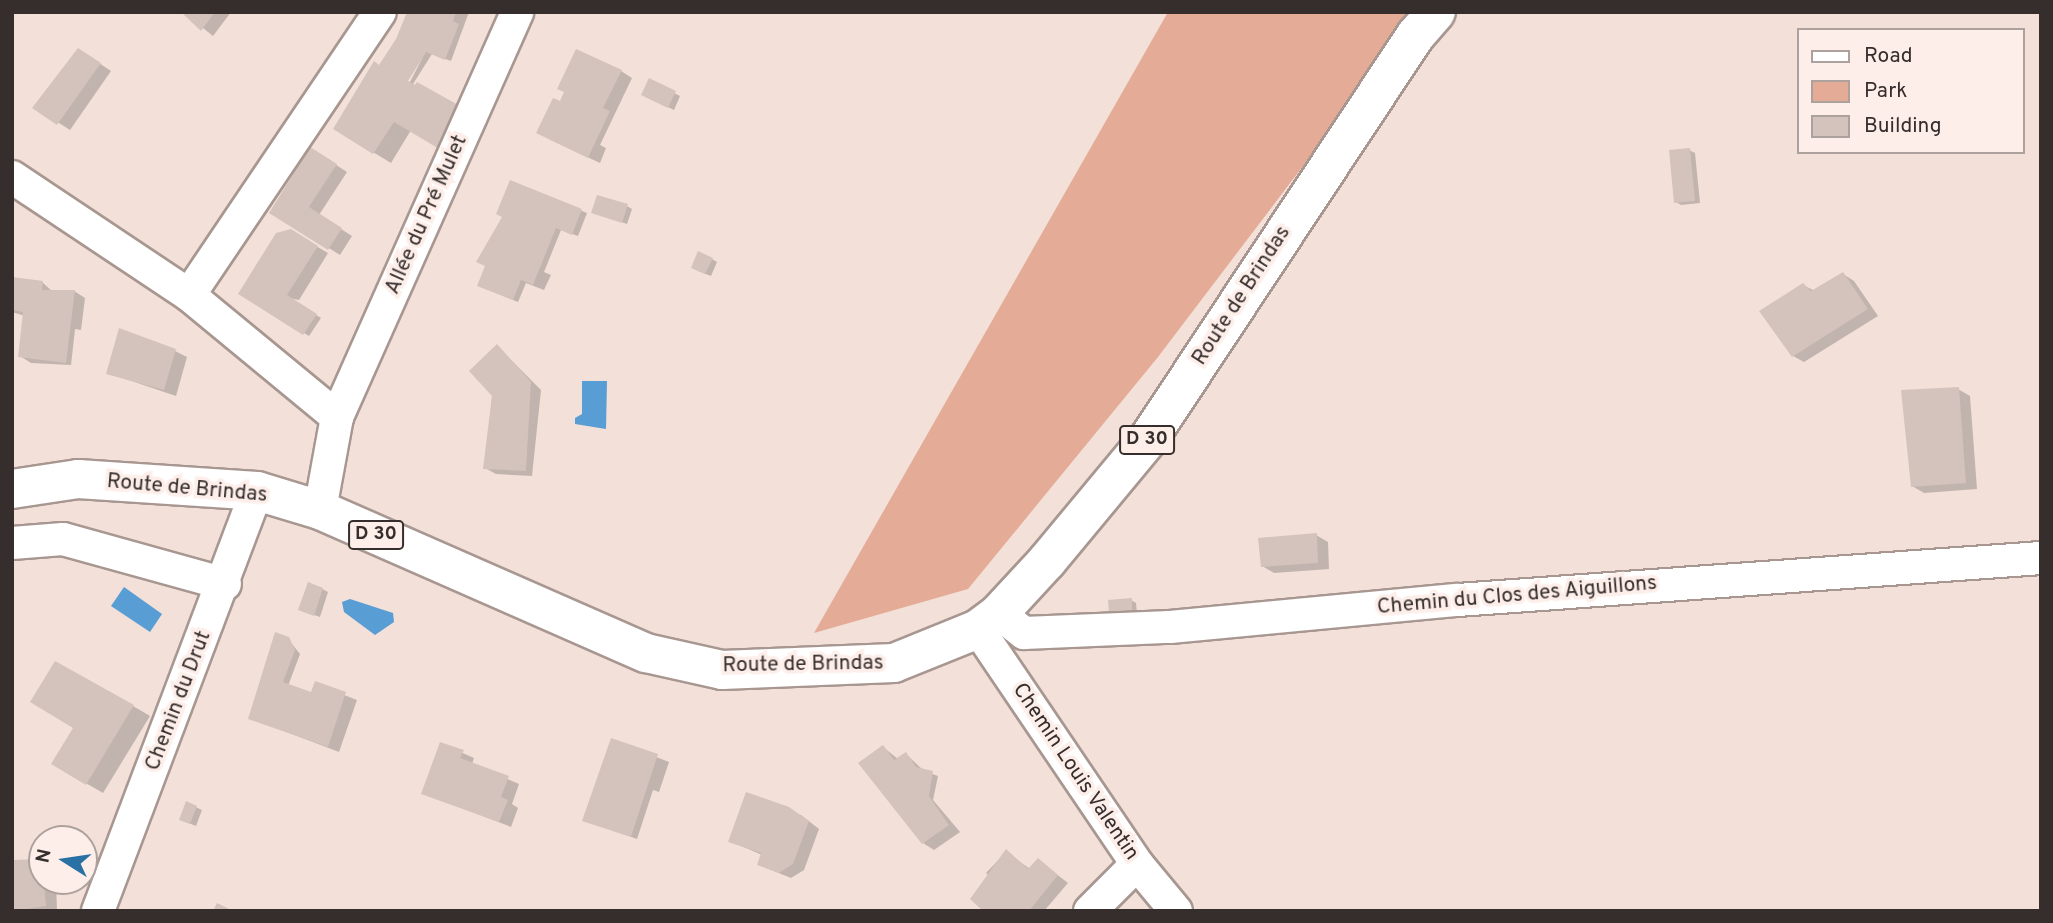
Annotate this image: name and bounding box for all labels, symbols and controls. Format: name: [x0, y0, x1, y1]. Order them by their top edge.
legend: [1798, 28, 2025, 154]
text: Road: [1864, 43, 1913, 70]
text: Park: [1864, 78, 1907, 105]
text: Building: [1864, 113, 1942, 140]
street label: Allée du Pré Mulet: [381, 131, 473, 299]
street label: Route de Brindas: [1188, 222, 1296, 370]
road number: D 30: [1119, 424, 1175, 456]
street label: Route de Brindas: [106, 469, 268, 509]
road number: D 30: [348, 520, 404, 550]
street label: Chemin du Clos des Aiguillons: [1376, 571, 1658, 621]
street label: Chemin du Drut: [141, 627, 217, 775]
street label: Route de Brindas: [722, 651, 884, 679]
street label: Chemin Louis Valentin: [1006, 678, 1144, 866]
north arrow: [28, 825, 98, 895]
text: N: [31, 847, 58, 865]

